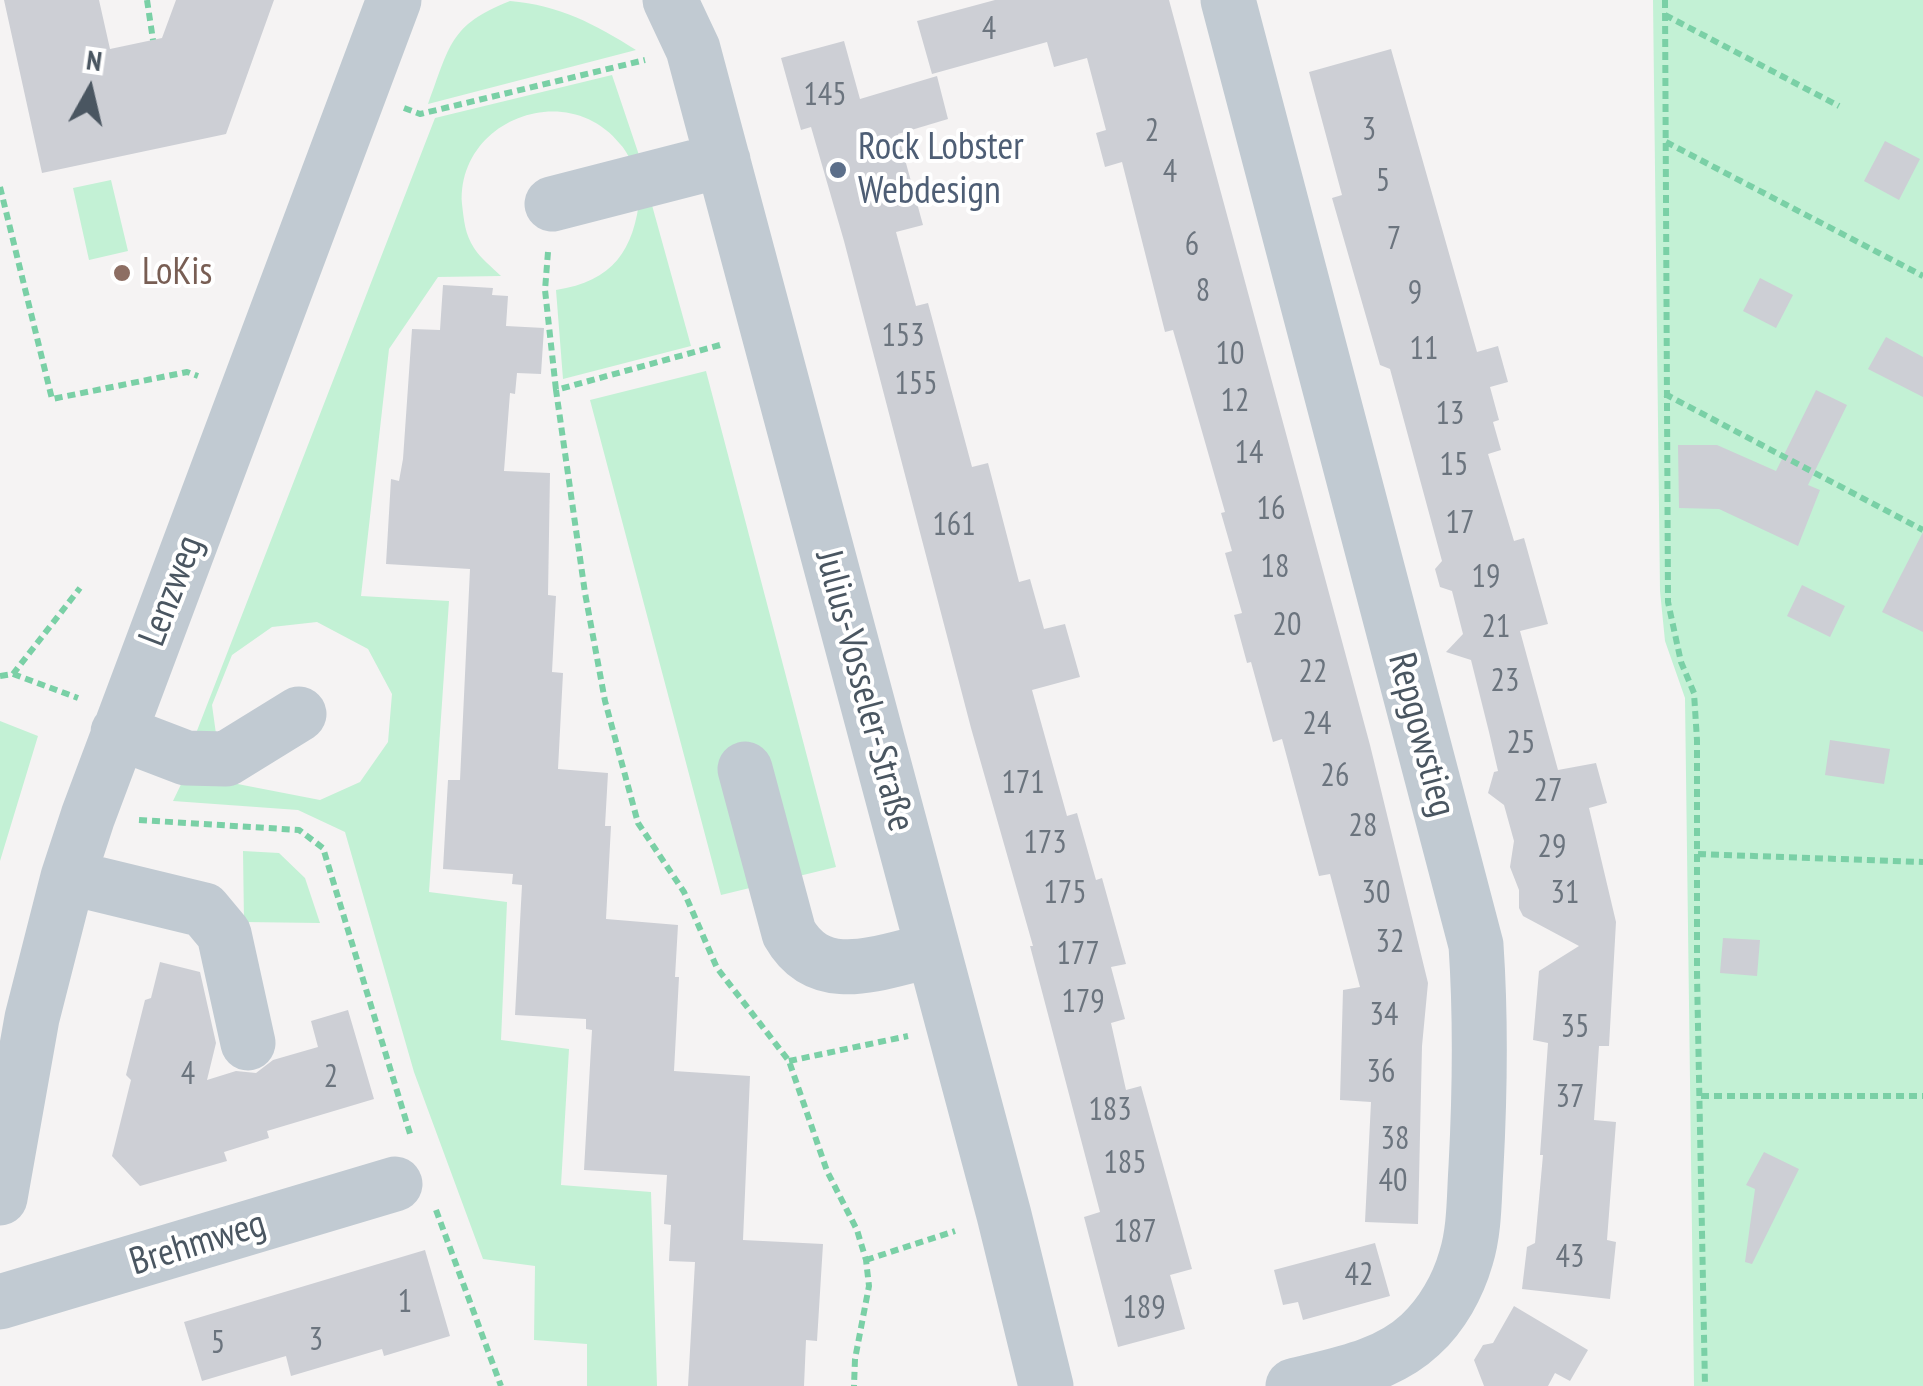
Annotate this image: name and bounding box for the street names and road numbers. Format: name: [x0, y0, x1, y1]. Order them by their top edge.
street label: Lenzweg: [130, 530, 214, 652]
street label: Julius-Vosseler-Straße: [805, 546, 923, 836]
street label: Repgowstieg: [1377, 648, 1465, 822]
street label: Brehmweg: [125, 1202, 271, 1286]

